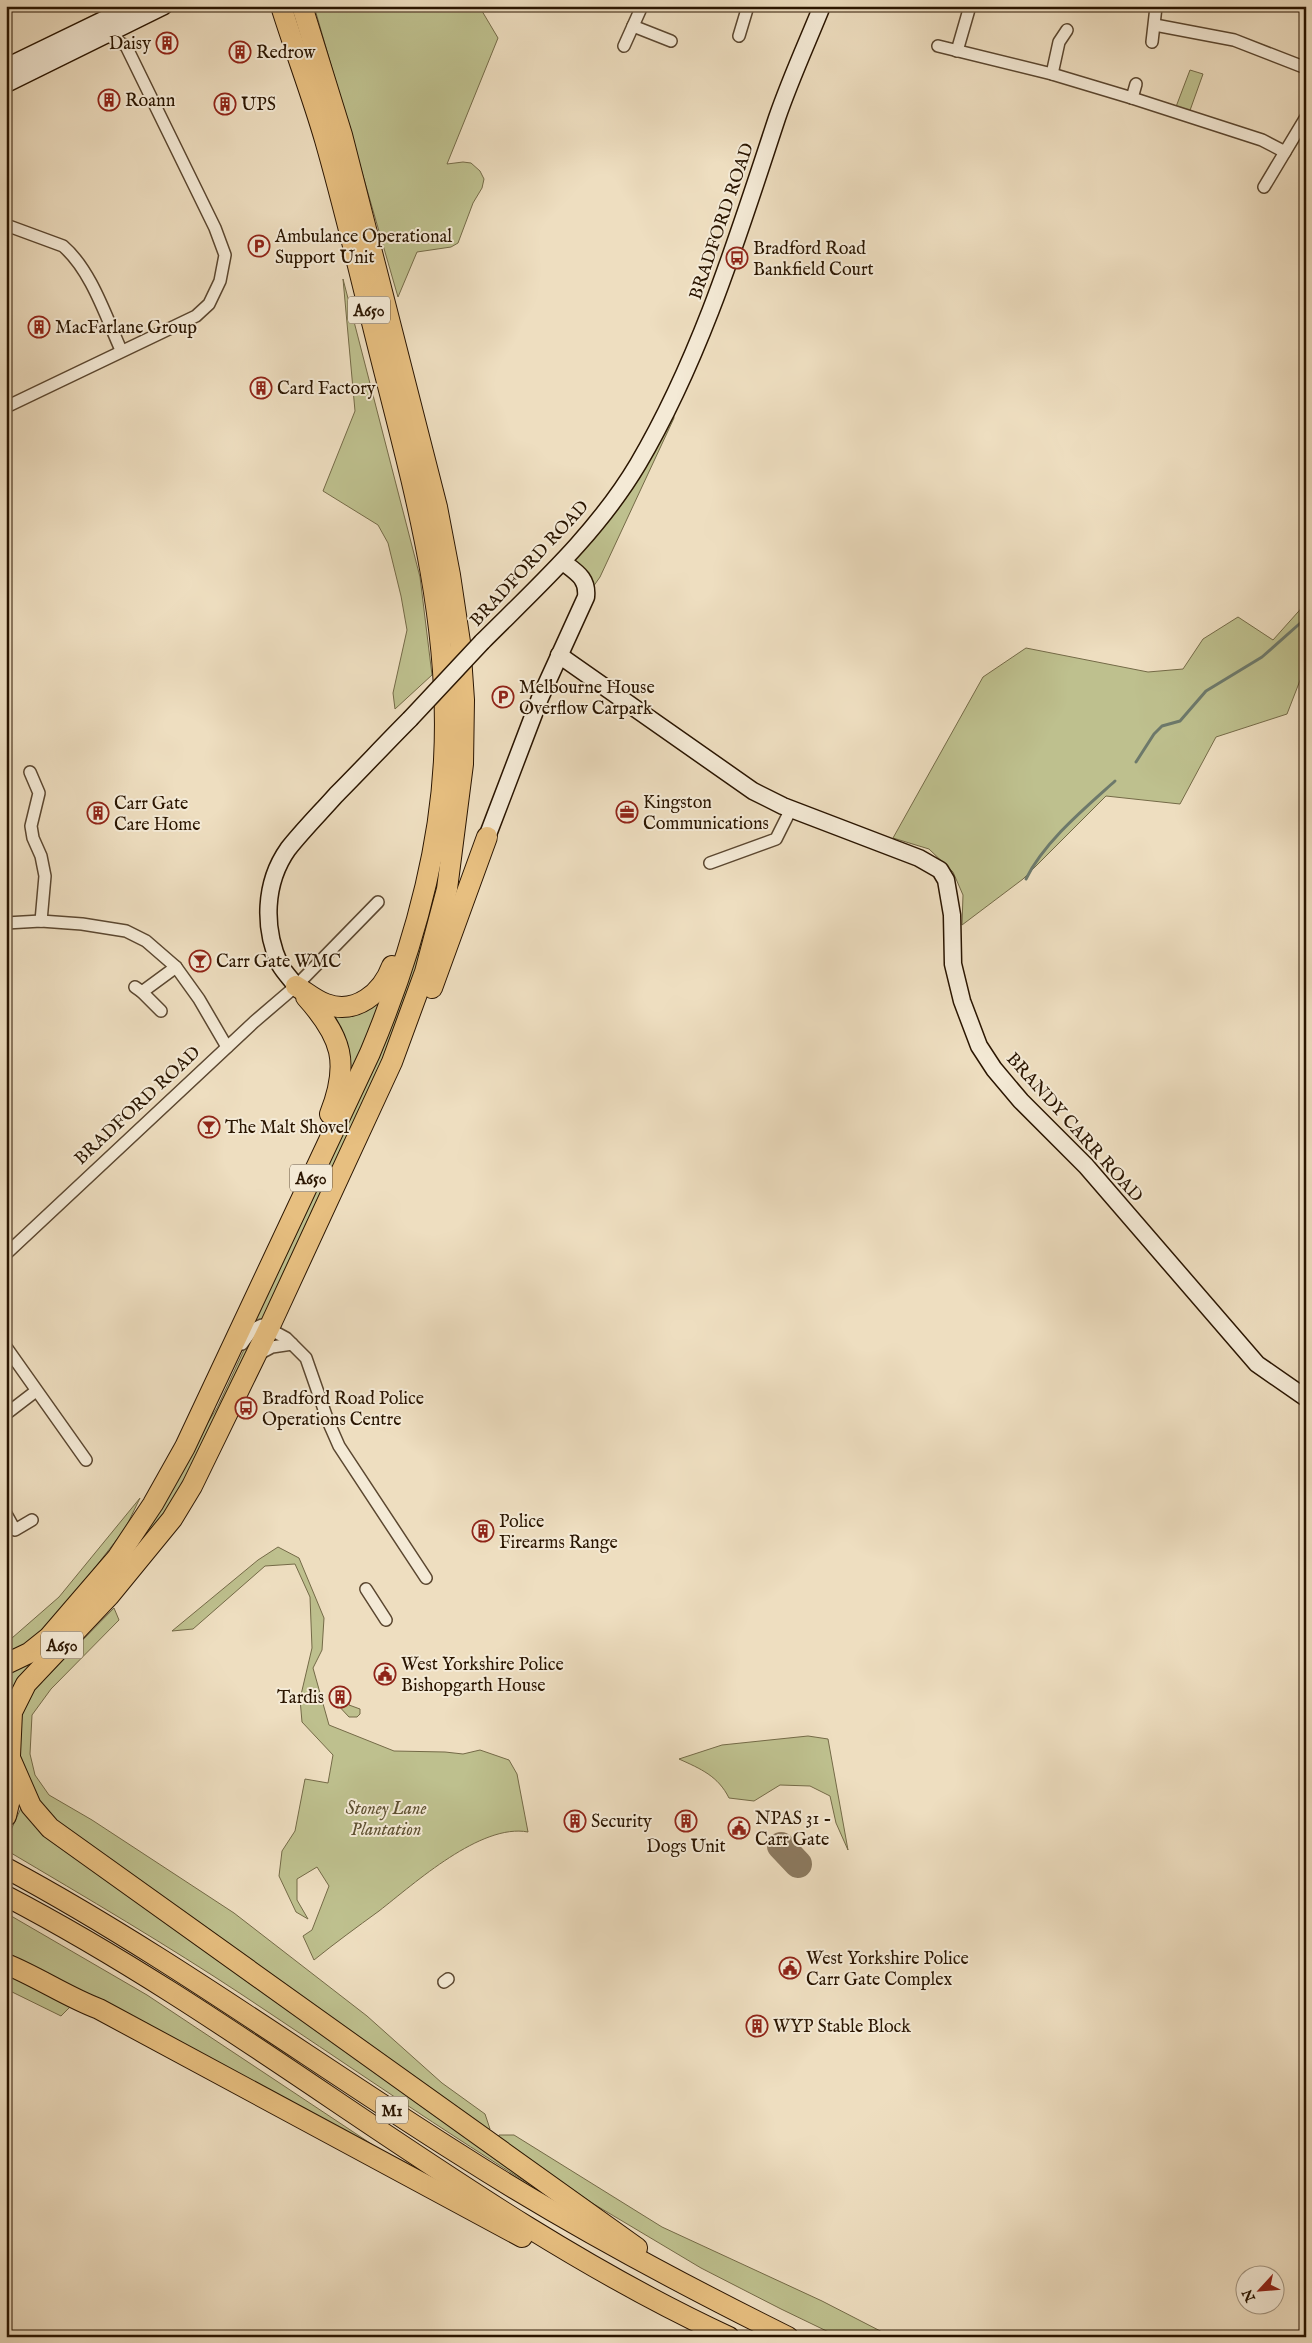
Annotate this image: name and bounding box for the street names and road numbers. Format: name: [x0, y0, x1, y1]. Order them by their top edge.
street label: BRADFORD ROAD: [685, 140, 760, 303]
road number: A650: [348, 296, 390, 324]
street label: BRADFORD ROAD: [466, 496, 595, 632]
street label: BRADFORD ROAD: [70, 1042, 206, 1171]
street label: BRANDY CARR ROAD: [1001, 1048, 1147, 1208]
road number: A650: [290, 1164, 332, 1192]
road number: A650: [41, 1632, 83, 1658]
road number: M1: [376, 2096, 408, 2124]

